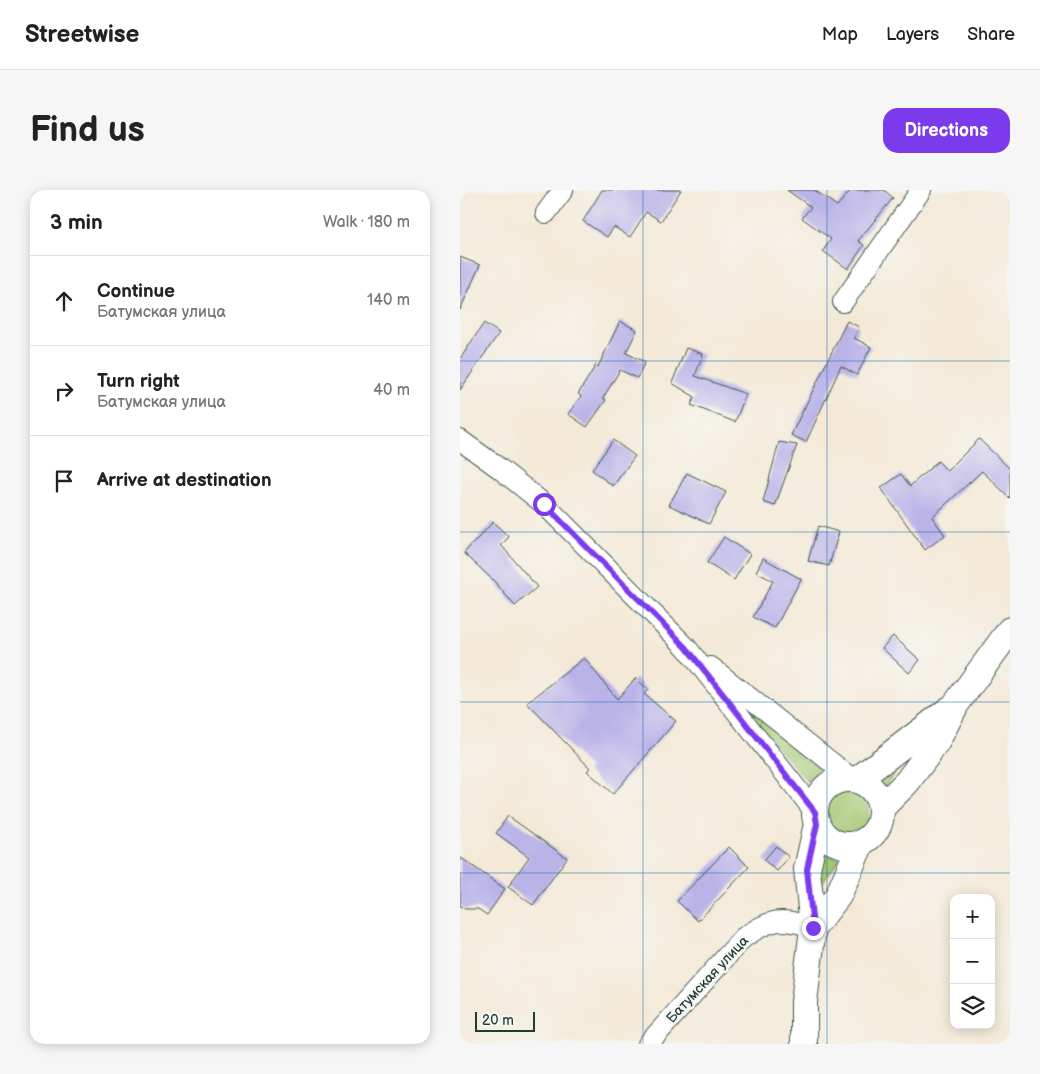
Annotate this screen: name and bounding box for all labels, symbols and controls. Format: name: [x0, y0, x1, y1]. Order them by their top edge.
text: Streetwise: [25, 20, 139, 49]
text: Map: [822, 24, 858, 45]
text: Layers: [886, 24, 939, 45]
text: Share: [967, 24, 1015, 45]
button: Directions: [883, 108, 1010, 153]
text: Find us: [30, 109, 145, 152]
text: 3 min: [50, 210, 103, 235]
text: Walk · 180 m: [323, 213, 410, 232]
text: Continue: [97, 280, 175, 303]
icon: ahead: [50, 287, 78, 315]
text: 140 m: [367, 291, 410, 310]
text: Батумская улица: [97, 303, 226, 322]
text: Turn right: [97, 370, 180, 393]
icon: right: [50, 377, 78, 405]
text: 40 m: [373, 381, 410, 400]
text: Батумская улица: [97, 393, 226, 412]
icon: arrive: [50, 467, 78, 495]
text: Arrive at destination: [97, 469, 272, 492]
route start: [533, 493, 556, 516]
map controls: [950, 894, 995, 1029]
button: +: [950, 894, 995, 939]
route end: [802, 917, 825, 940]
street label: Батумская улица: [663, 932, 753, 1026]
button: −: [950, 939, 995, 984]
button: layers: [950, 984, 995, 1029]
scale bar: [475, 1009, 535, 1032]
text: 20 m: [482, 1012, 514, 1029]

